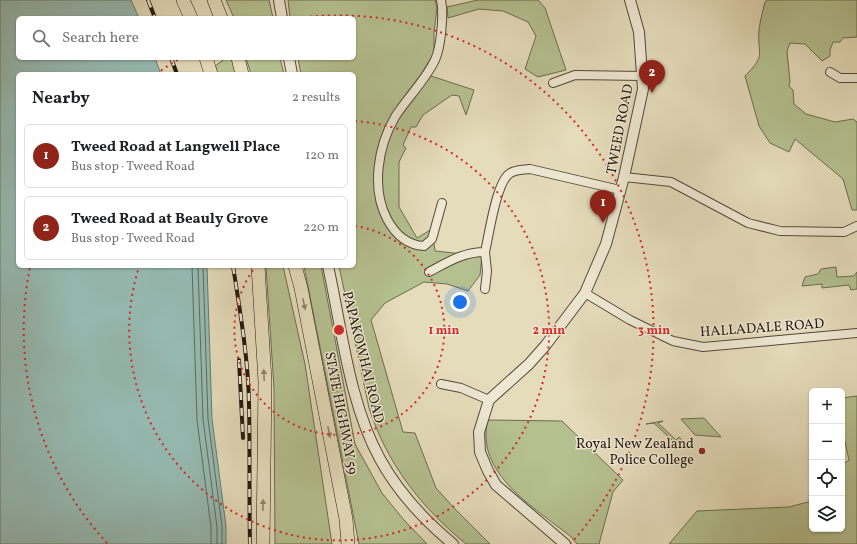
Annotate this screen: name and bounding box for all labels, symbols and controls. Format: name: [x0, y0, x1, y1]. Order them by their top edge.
search box: [16, 16, 356, 60]
icon: search: [30, 27, 52, 49]
text: Search here: [62, 28, 139, 49]
pin: 2: [639, 60, 665, 93]
street label: TWEED ROAD: [602, 82, 639, 176]
text: Nearby: [32, 87, 90, 110]
text: 2 results: [292, 89, 340, 107]
text: Tweed Road at Langwell Place: [71, 137, 280, 158]
text: 1: [43, 147, 49, 165]
text: 120 m: [305, 147, 339, 165]
text: Bus stop · Tweed Road: [71, 158, 195, 176]
pin: 1: [590, 190, 616, 223]
text: Tweed Road at Beauly Grove: [71, 209, 268, 230]
text: 2: [43, 219, 49, 237]
text: 220 m: [303, 219, 339, 237]
text: Bus stop · Tweed Road: [71, 230, 195, 248]
street label: PAPAKOWHAI ROAD: [337, 289, 388, 425]
your location: [450, 292, 470, 312]
one-way arrow: [301, 298, 307, 310]
street label: HALLADALE ROAD: [699, 315, 825, 342]
centre of rings: [332, 323, 346, 337]
text: 1 min: [429, 323, 460, 339]
text: 2 min: [533, 323, 565, 339]
text: 3 min: [638, 323, 670, 339]
street label: STATE HIGHWAY 59: [319, 350, 362, 476]
one-way arrow: [261, 369, 268, 381]
map controls: [809, 388, 845, 532]
button: +: [809, 388, 845, 424]
button: −: [809, 424, 845, 460]
one-way arrow: [326, 425, 332, 438]
place label: Royal New Zealand Police College: [576, 435, 694, 470]
marker: Royal New Zealand Police College: [697, 446, 707, 456]
button: locate: [809, 460, 845, 496]
button: layers: [809, 496, 845, 532]
one-way arrow: [260, 498, 266, 511]

